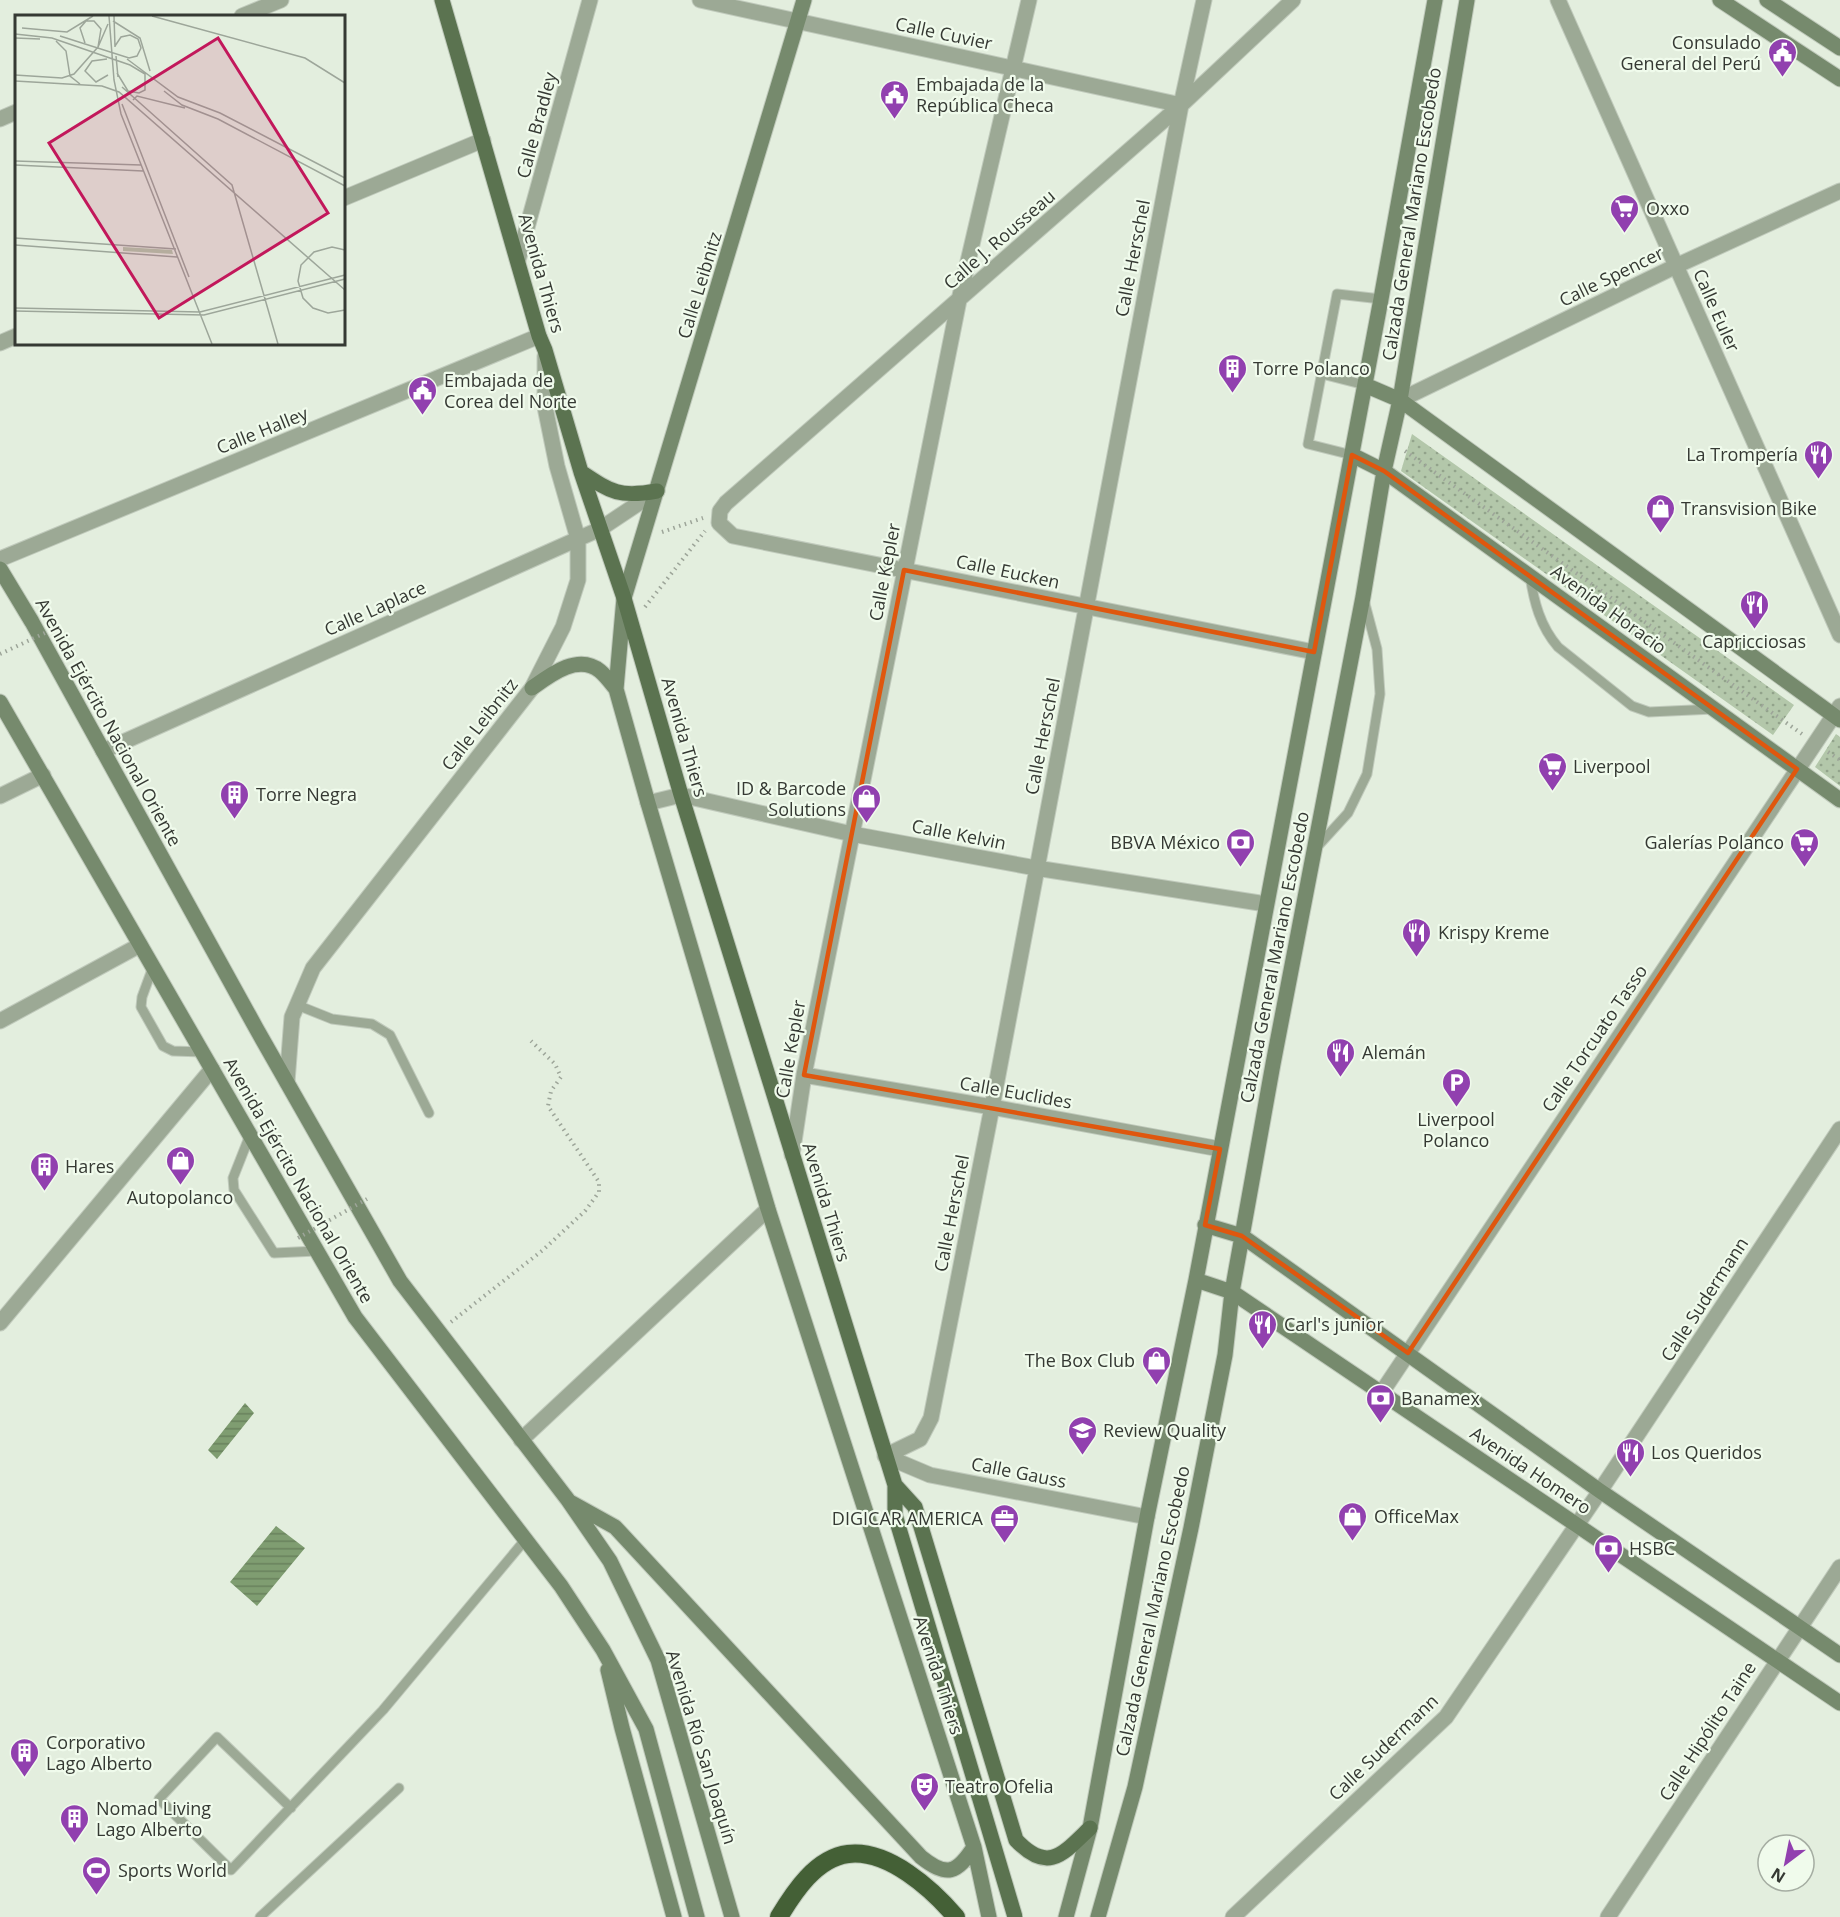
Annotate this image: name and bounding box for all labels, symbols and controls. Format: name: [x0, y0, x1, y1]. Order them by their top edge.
street label: Calle Cuvier: [893, 11, 995, 55]
inset map: [15, 15, 345, 345]
place label: Consulado General del Perú: [1620, 30, 1761, 75]
public building icon: Consulado General del Perú: [1766, 36, 1798, 78]
street label: Calzada General Mariano Escobedo: [1376, 66, 1446, 362]
street label: Calle Bradley: [510, 68, 562, 181]
place label: Embajada de la República Checa: [916, 72, 1054, 117]
public building icon: Embajada de la República Checa: [879, 78, 911, 120]
street label: Calle J. Rousseau: [938, 184, 1060, 294]
supermarket icon: Oxxo: [1609, 192, 1641, 234]
place label: Oxxo: [1646, 196, 1690, 220]
street label: Calle Herschel: [1109, 197, 1155, 319]
street label: Avenida Thiers: [513, 210, 571, 336]
street label: Calle Leibnitz: [671, 229, 727, 341]
street label: Calle Spencer: [1555, 240, 1668, 312]
street label: Calle Euler: [1688, 265, 1746, 356]
building icon: Torre Polanco: [1216, 352, 1248, 394]
place label: Torre Polanco: [1253, 356, 1370, 380]
place label: Embajada de Corea del Norte: [444, 368, 577, 413]
public building icon: Embajada de Corea del Norte: [407, 374, 439, 416]
street label: Calle Halley: [213, 400, 312, 459]
restaurant icon: La Trompería: [1803, 438, 1835, 480]
place label: La Trompería: [1686, 442, 1798, 466]
shop icon: Transvision Bike: [1644, 492, 1676, 534]
place label: Transvision Bike: [1681, 496, 1817, 520]
street label: Calle Kepler: [863, 520, 905, 623]
street label: Calle Eucken: [954, 548, 1062, 594]
street label: Avenida Horacio: [1546, 559, 1672, 659]
street label: Calle Laplace: [320, 575, 430, 641]
restaurant icon: Capricciosas: [1738, 588, 1770, 630]
street label: Avenida Ejército Nacional Oriente: [31, 594, 187, 850]
place label: Capricciosas: [1702, 629, 1806, 653]
street label: Calle Leibnitz: [435, 673, 523, 775]
street label: Avenida Thiers: [656, 674, 714, 800]
street label: Calle Herschel: [1019, 675, 1065, 797]
supermarket icon: Liverpool: [1536, 750, 1568, 792]
place label: Liverpool: [1573, 754, 1651, 778]
place label: ID & Barcode Solutions: [736, 776, 846, 821]
building icon: Torre Negra: [219, 778, 251, 820]
place label: Torre Negra: [256, 782, 357, 806]
shop icon: ID & Barcode Solutions: [851, 782, 883, 824]
street label: Calzada General Mariano Escobedo: [1234, 809, 1314, 1105]
street label: Calle Kelvin: [910, 813, 1008, 855]
bank icon: BBVA México: [1225, 826, 1257, 868]
supermarket icon: Galerías Polanco: [1789, 826, 1821, 868]
place label: BBVA México: [1110, 830, 1220, 854]
place label: Galerías Polanco: [1644, 830, 1784, 854]
restaurant icon: Krispy Kreme: [1401, 916, 1433, 958]
place label: Krispy Kreme: [1438, 920, 1549, 944]
street label: Calle Torcuato Tasso: [1536, 960, 1652, 1116]
street label: Calle Kepler: [770, 997, 811, 1100]
restaurant icon: Alemán: [1325, 1036, 1357, 1078]
place label: Alemán: [1362, 1040, 1426, 1064]
street label: Avenida Ejército Nacional Oriente: [219, 1053, 379, 1307]
parking icon: Liverpool Polanco: [1440, 1066, 1472, 1108]
street label: Calle Euclides: [958, 1070, 1074, 1114]
place label: Liverpool Polanco: [1417, 1107, 1495, 1152]
street label: Avenida Thiers: [798, 1140, 856, 1264]
shop icon: Autopolanco: [164, 1144, 196, 1186]
building icon: Hares: [28, 1150, 60, 1192]
street label: Calle Herschel: [928, 1152, 974, 1274]
place label: Hares: [65, 1154, 114, 1178]
place label: Autopolanco: [127, 1185, 233, 1209]
street label: Calle Sudermann: [1655, 1232, 1753, 1366]
restaurant icon: Carl's junior: [1247, 1308, 1279, 1350]
place label: Carl's junior: [1284, 1312, 1384, 1336]
shop icon: The Box Club: [1140, 1344, 1172, 1386]
place label: The Box Club: [1025, 1348, 1135, 1372]
bank icon: Banamex: [1364, 1382, 1396, 1424]
place label: Banamex: [1401, 1386, 1480, 1410]
school or university icon: Review Quality: [1066, 1414, 1098, 1456]
place label: Review Quality: [1103, 1418, 1227, 1442]
street label: Avenida Homero: [1466, 1421, 1596, 1519]
restaurant icon: Los Queridos: [1614, 1436, 1646, 1478]
place label: Los Queridos: [1651, 1440, 1762, 1464]
street label: Calle Gauss: [969, 1451, 1069, 1493]
street label: Calzada General Mariano Escobedo: [1109, 1463, 1195, 1759]
shop icon: OfficeMax: [1337, 1500, 1369, 1542]
office icon: DIGICAR AMERICA: [988, 1502, 1020, 1544]
place label: OfficeMax: [1374, 1504, 1460, 1528]
place label: DIGICAR AMERICA: [832, 1506, 984, 1530]
bank icon: HSBC: [1592, 1532, 1624, 1574]
place label: HSBC: [1629, 1536, 1675, 1560]
street label: Avenida Thiers: [909, 1613, 969, 1737]
street label: Avenida Río San Joaquín: [661, 1647, 743, 1847]
street label: Calle Hipólito Taine: [1653, 1657, 1761, 1805]
street label: Calle Sudermann: [1323, 1689, 1443, 1805]
place label: Corporativo Lago Alberto: [46, 1730, 152, 1775]
building icon: Corporativo Lago Alberto: [9, 1736, 41, 1778]
theatre icon: Teatro Ofelia: [908, 1770, 940, 1812]
place label: Teatro Ofelia: [945, 1774, 1054, 1798]
place label: Nomad Living Lago Alberto: [96, 1796, 211, 1841]
building icon: Nomad Living Lago Alberto: [59, 1802, 91, 1844]
north arrow: [1756, 1833, 1816, 1893]
sports icon: Sports World: [81, 1854, 113, 1896]
place label: Sports World: [118, 1858, 227, 1882]
text: N: [1767, 1863, 1789, 1888]

